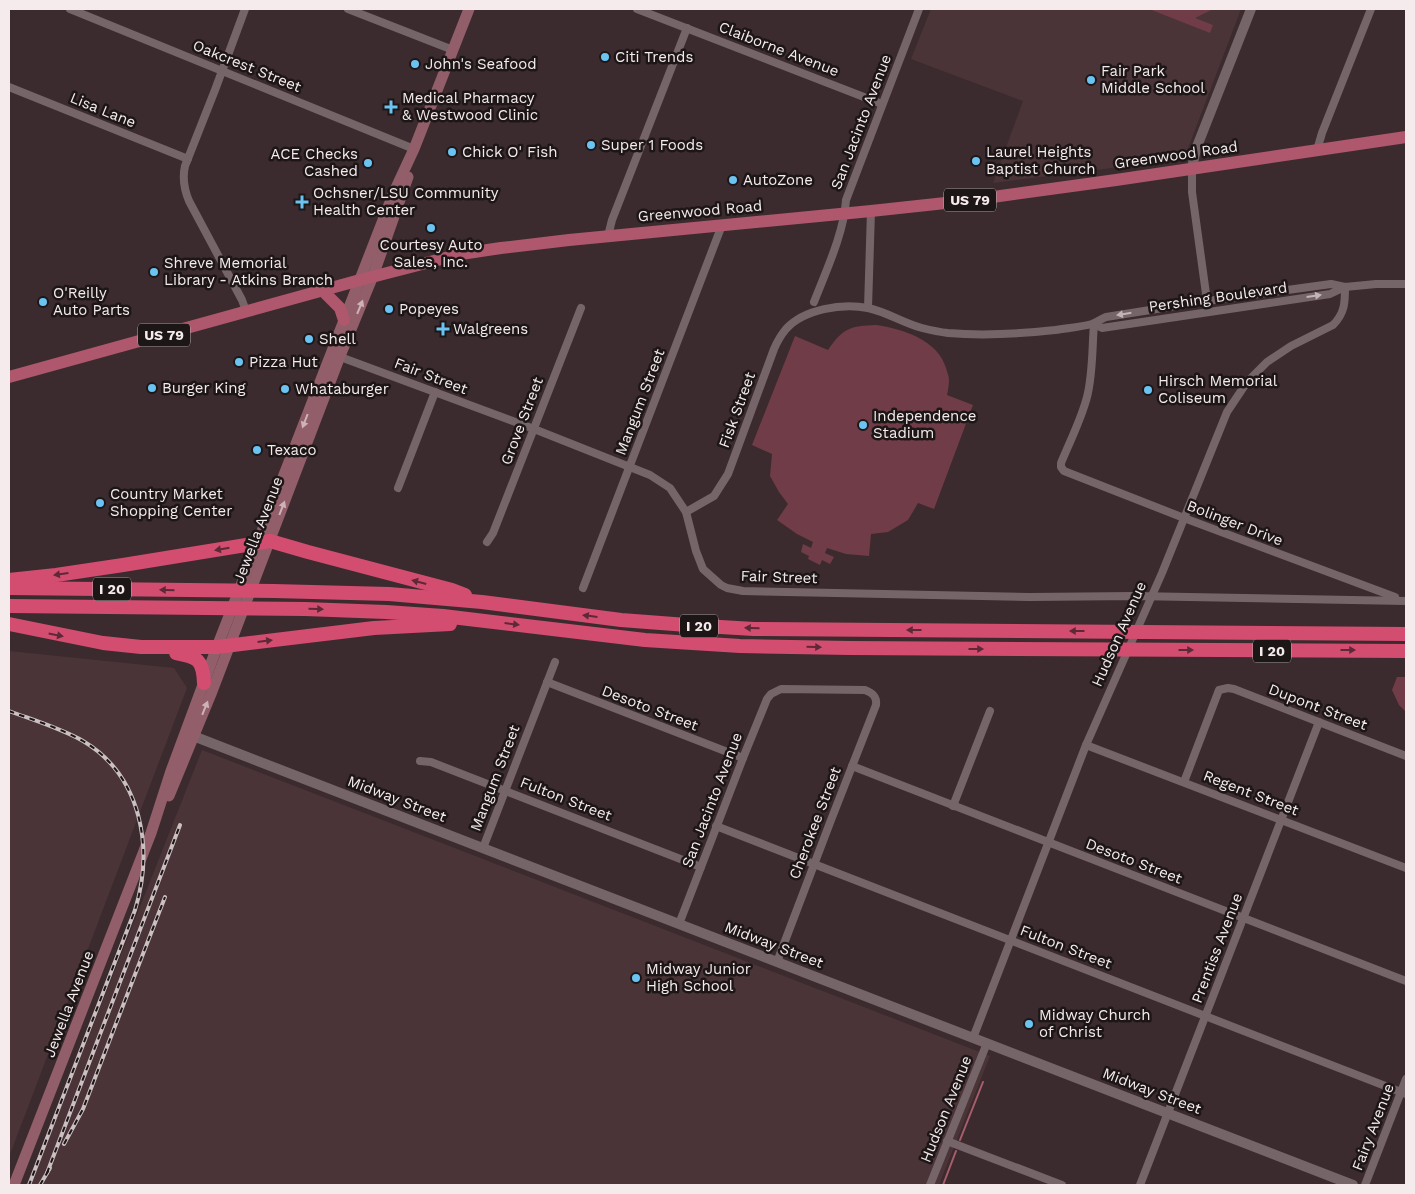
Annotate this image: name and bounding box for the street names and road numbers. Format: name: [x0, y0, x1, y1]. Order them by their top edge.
street label: Claiborne Avenue: [716, 18, 842, 80]
street label: Oakcrest Street: [190, 36, 304, 96]
street label: San Jacinto Avenue: [827, 52, 895, 192]
street label: Lisa Lane: [67, 89, 139, 131]
street label: Greenwood Road: [1113, 137, 1239, 173]
road number: US 79: [944, 188, 996, 212]
street label: Greenwood Road: [637, 197, 763, 225]
street label: Pershing Boulevard: [1148, 278, 1288, 316]
road number: US 79: [138, 324, 190, 346]
street label: Mangum Street: [611, 346, 669, 458]
street label: Fair Street: [392, 354, 471, 398]
street label: Fisk Street: [715, 369, 759, 450]
street label: Grove Street: [497, 374, 547, 467]
street label: Jewella Avenue: [229, 474, 287, 586]
street label: Bolinger Drive: [1184, 496, 1286, 550]
street label: Fair Street: [740, 567, 818, 587]
road number: I 20: [93, 578, 131, 600]
street label: Hudson Avenue: [1088, 579, 1150, 689]
road number: I 20: [680, 614, 718, 638]
road number: I 20: [1253, 640, 1291, 662]
street label: Dupont Street: [1266, 680, 1371, 734]
street label: Desoto Street: [599, 681, 701, 735]
street label: Mangum Street: [466, 722, 524, 834]
street label: San Jacinto Avenue: [678, 730, 746, 870]
street label: Cherokee Street: [785, 764, 845, 882]
street label: Regent Street: [1201, 767, 1302, 820]
street label: Midway Street: [345, 772, 450, 826]
street label: Fulton Street: [518, 773, 615, 825]
street label: Desoto Street: [1083, 834, 1185, 888]
street label: Prentiss Avenue: [1188, 890, 1246, 1006]
street label: Midway Street: [722, 918, 827, 972]
street label: Fulton Street: [1018, 921, 1115, 973]
street label: Jewella Avenue: [40, 948, 98, 1060]
street label: Hudson Avenue: [916, 1053, 976, 1165]
street label: Midway Street: [1100, 1064, 1205, 1118]
street label: Fairy Avenue: [1348, 1081, 1398, 1173]

